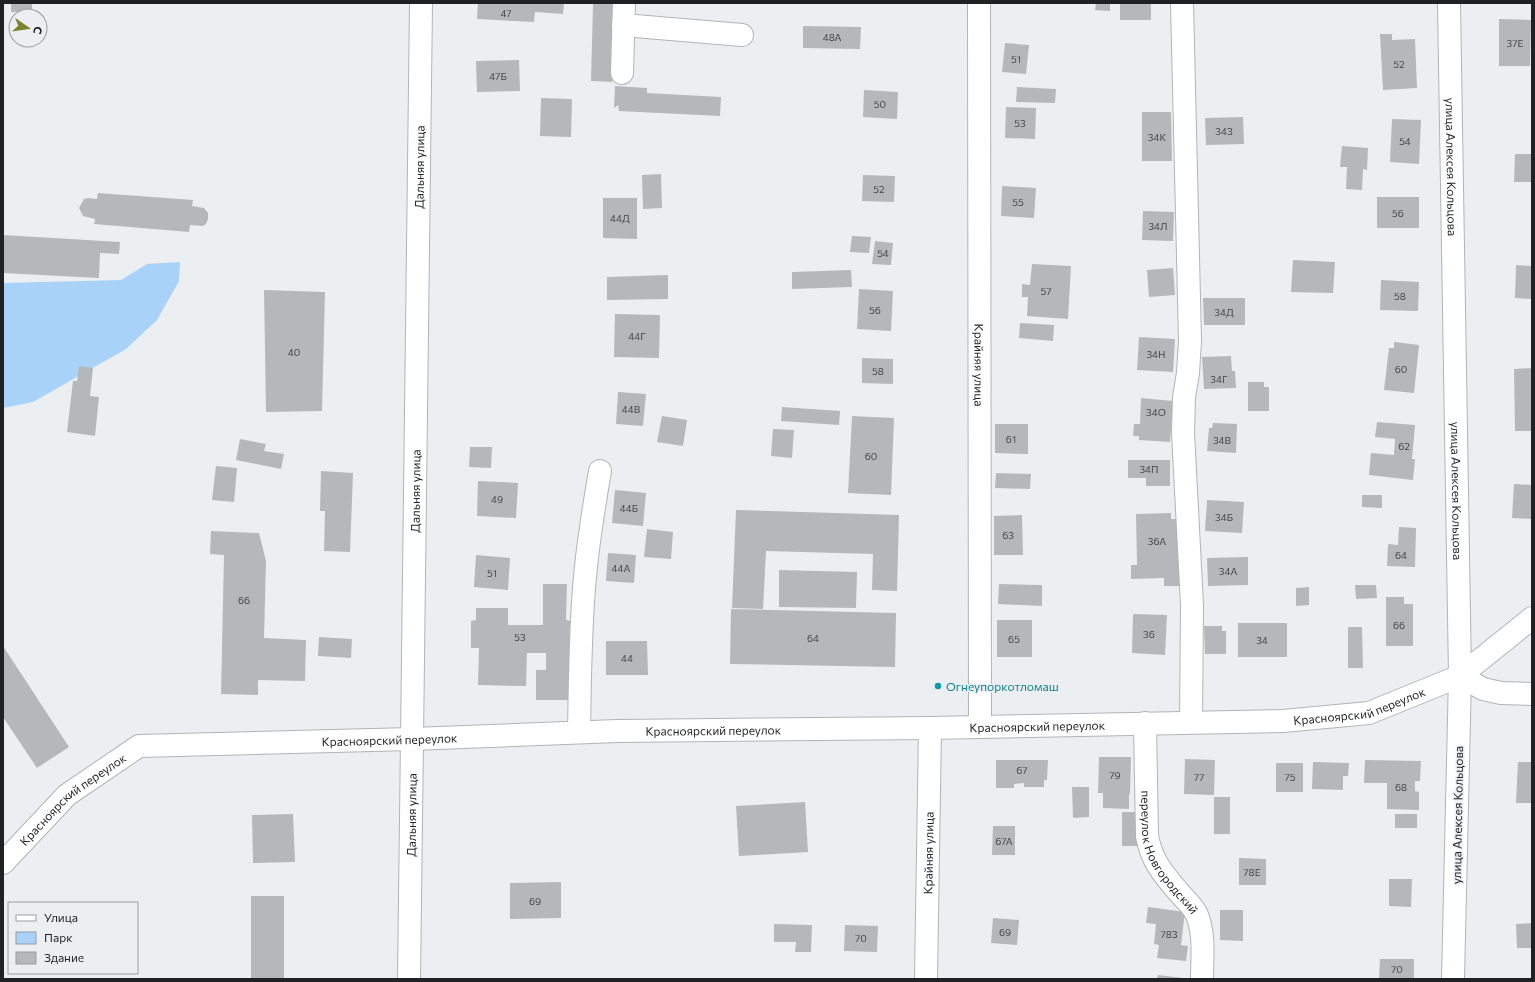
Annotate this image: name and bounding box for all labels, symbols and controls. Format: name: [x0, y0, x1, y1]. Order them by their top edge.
house number: 47: [500, 7, 512, 19]
north arrow: [8, 8, 48, 48]
text: С: [31, 25, 45, 36]
house number: 48А: [823, 31, 841, 43]
house number: 37Е: [1507, 37, 1523, 49]
house number: 51: [1011, 53, 1021, 65]
house number: 52: [1393, 58, 1405, 70]
house number: 47Б: [489, 70, 507, 82]
house number: 50: [874, 98, 886, 110]
street label: улица Алексея Кольцова: [1444, 98, 1460, 236]
house number: 53: [1014, 117, 1026, 129]
street label: Дальняя улица: [411, 125, 427, 209]
house number: 34З: [1215, 125, 1233, 137]
house number: 34К: [1148, 131, 1166, 143]
house number: 54: [1399, 135, 1411, 147]
house number: 52: [873, 183, 885, 195]
house number: 55: [1012, 196, 1024, 208]
house number: 56: [1392, 207, 1404, 219]
house number: 44Д: [610, 212, 630, 224]
house number: 34Л: [1148, 220, 1168, 232]
house number: 54: [877, 247, 889, 259]
house number: 57: [1040, 285, 1052, 297]
house number: 58: [1394, 290, 1406, 302]
house number: 56: [869, 304, 881, 316]
house number: 34Д: [1214, 306, 1234, 318]
street label: Крайняя улица: [972, 324, 987, 406]
house number: 44Г: [628, 330, 646, 342]
house number: 40: [288, 346, 300, 358]
house number: 34Н: [1146, 348, 1166, 360]
house number: 60: [1395, 363, 1407, 375]
house number: 58: [872, 365, 884, 377]
house number: 34Г: [1210, 373, 1228, 385]
house number: 44В: [622, 403, 641, 415]
house number: 34О: [1146, 406, 1166, 418]
street label: улица Алексея Кольцова: [1449, 422, 1465, 560]
house number: 61: [1006, 433, 1016, 445]
house number: 34В: [1213, 434, 1232, 446]
house number: 62: [1398, 440, 1410, 452]
street label: Дальняя улица: [408, 449, 423, 533]
house number: 60: [865, 450, 877, 462]
house number: 34П: [1139, 463, 1159, 475]
house number: 49: [491, 493, 503, 505]
house number: 44Б: [620, 502, 638, 514]
house number: 34Б: [1215, 511, 1233, 523]
house number: 63: [1002, 529, 1014, 541]
house number: 36А: [1148, 535, 1166, 547]
house number: 64: [1395, 549, 1407, 561]
house number: 44А: [612, 562, 631, 574]
house number: 34А: [1219, 565, 1237, 577]
house number: 51: [487, 567, 497, 579]
house number: 66: [238, 594, 250, 606]
house number: 66: [1393, 619, 1405, 631]
house number: 36: [1143, 628, 1155, 640]
house number: 53: [514, 631, 526, 643]
house number: 64: [807, 632, 819, 644]
house number: 65: [1008, 633, 1020, 645]
house number: 34: [1256, 634, 1268, 646]
house number: 44: [621, 652, 633, 664]
place label: Огнеупоркотломаш: [946, 679, 1059, 693]
marker: Огнеупоркотломаш: [933, 681, 943, 691]
street label: Красноярский переулок: [1293, 684, 1427, 727]
street label: Красноярский переулок: [969, 718, 1106, 734]
street label: Красноярский переулок: [645, 722, 782, 738]
street label: Красноярский переулок: [321, 730, 458, 748]
street label: улица Алексея Кольцова: [1449, 746, 1465, 884]
street label: Красноярский переулок: [16, 750, 129, 848]
house number: 67: [1016, 764, 1028, 776]
house number: 79: [1109, 769, 1121, 781]
house number: 77: [1194, 771, 1204, 783]
house number: 75: [1285, 771, 1296, 783]
street label: Дальняя улица: [404, 773, 419, 857]
house number: 68: [1395, 781, 1407, 793]
street label: переулок Новгородский: [1139, 790, 1201, 916]
street label: Крайняя улица: [920, 811, 936, 895]
house number: 67А: [995, 835, 1013, 847]
house number: 78Е: [1243, 866, 1261, 878]
house number: 69: [529, 895, 541, 907]
legend: [8, 902, 138, 974]
text: Улица: [44, 910, 78, 924]
house number: 69: [999, 926, 1011, 938]
house number: 78З: [1160, 928, 1178, 940]
text: Парк: [44, 930, 73, 944]
house number: 70: [855, 932, 867, 944]
text: Здание: [44, 950, 84, 964]
house number: 70: [1391, 963, 1403, 975]

